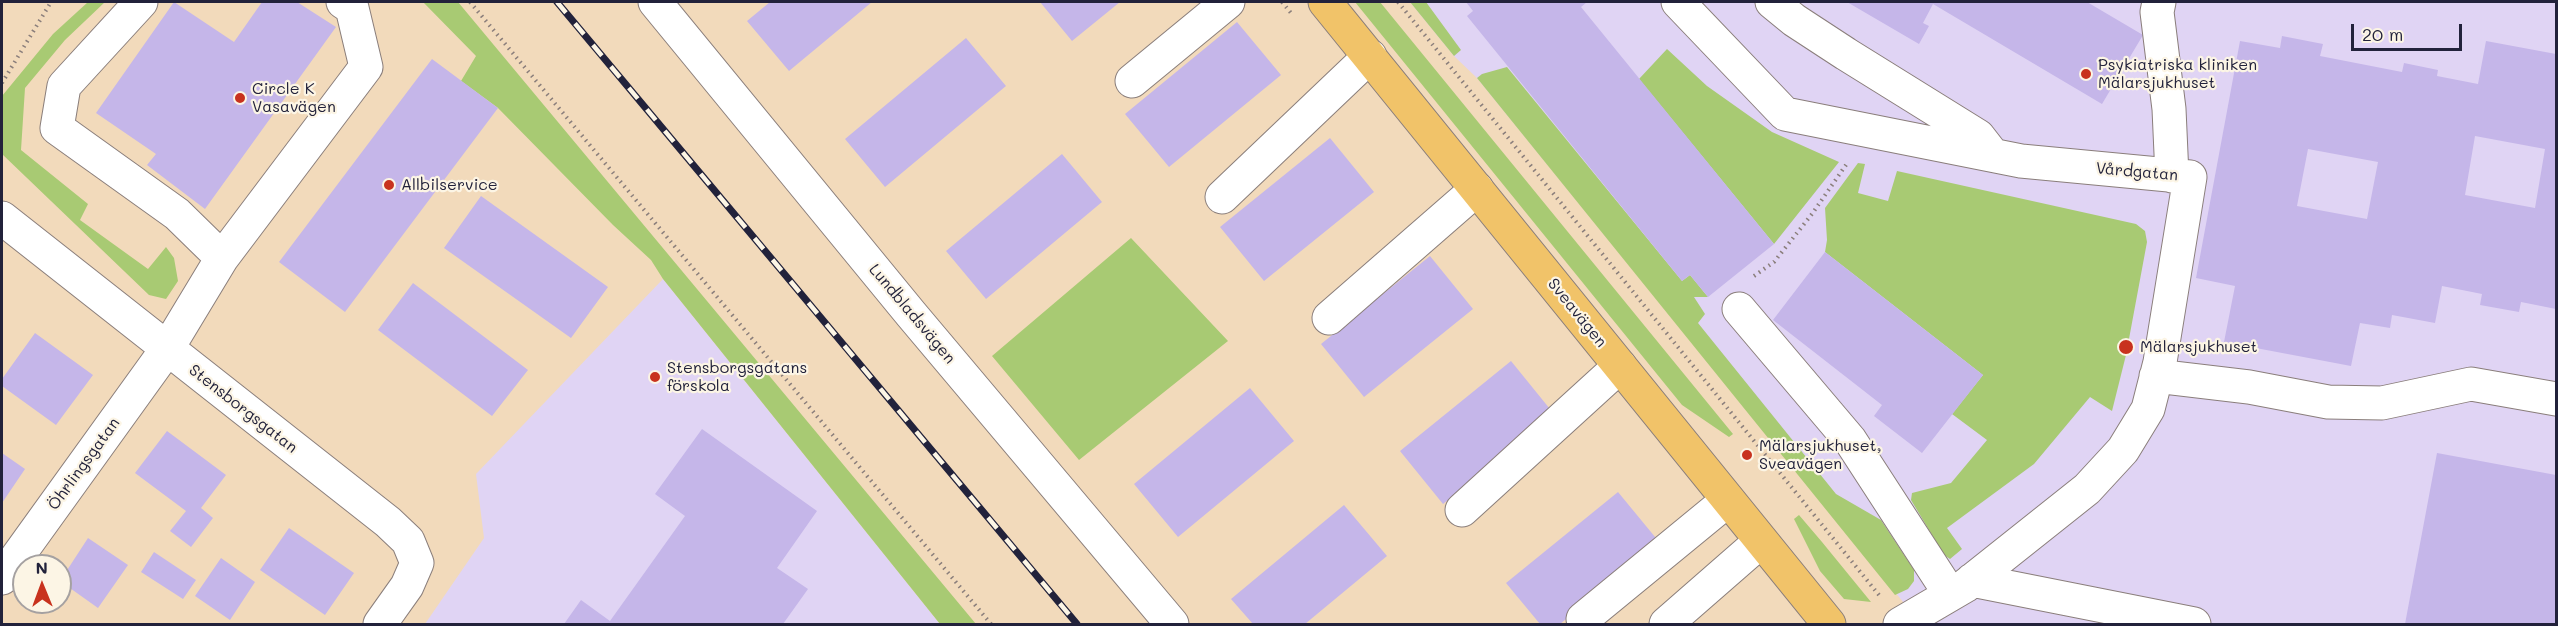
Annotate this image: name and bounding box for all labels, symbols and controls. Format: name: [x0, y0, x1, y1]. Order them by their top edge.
scale bar: [2354, 12, 2465, 50]
text: 20 m: [2362, 22, 2403, 46]
place label: Psykiatriska kliniken Mälarsjukhuset: [2098, 55, 2257, 93]
marker: Psykiatriska kliniken Mälarsjukhuset: [2079, 67, 2093, 81]
place label: Circle K Vasavägen: [252, 79, 336, 117]
marker: Circle K Vasavägen: [233, 91, 247, 105]
street label: Vårdgatan: [2095, 159, 2179, 185]
place label: Allbilservice: [401, 175, 498, 195]
marker: Allbilservice: [382, 178, 396, 192]
street label: Lundbladsvägen: [865, 260, 959, 368]
street label: Sveavägen: [1543, 275, 1611, 351]
place label: Mälarsjukhuset: [2140, 337, 2258, 357]
marker: Mälarsjukhuset: [2117, 338, 2135, 356]
place label: Stensborgsgatans förskola: [667, 358, 807, 396]
street label: Stensborgsgatan: [185, 361, 301, 457]
marker: Stensborgsgatans förskola: [648, 370, 662, 384]
street label: Öhrlingsgatan: [44, 414, 124, 514]
place label: Mälarsjukhuset, Sveavägen: [1759, 436, 1881, 474]
marker: Mälarsjukhuset, Sveavägen: [1740, 448, 1754, 462]
north arrow: [12, 554, 72, 614]
text: N: [35, 557, 48, 578]

